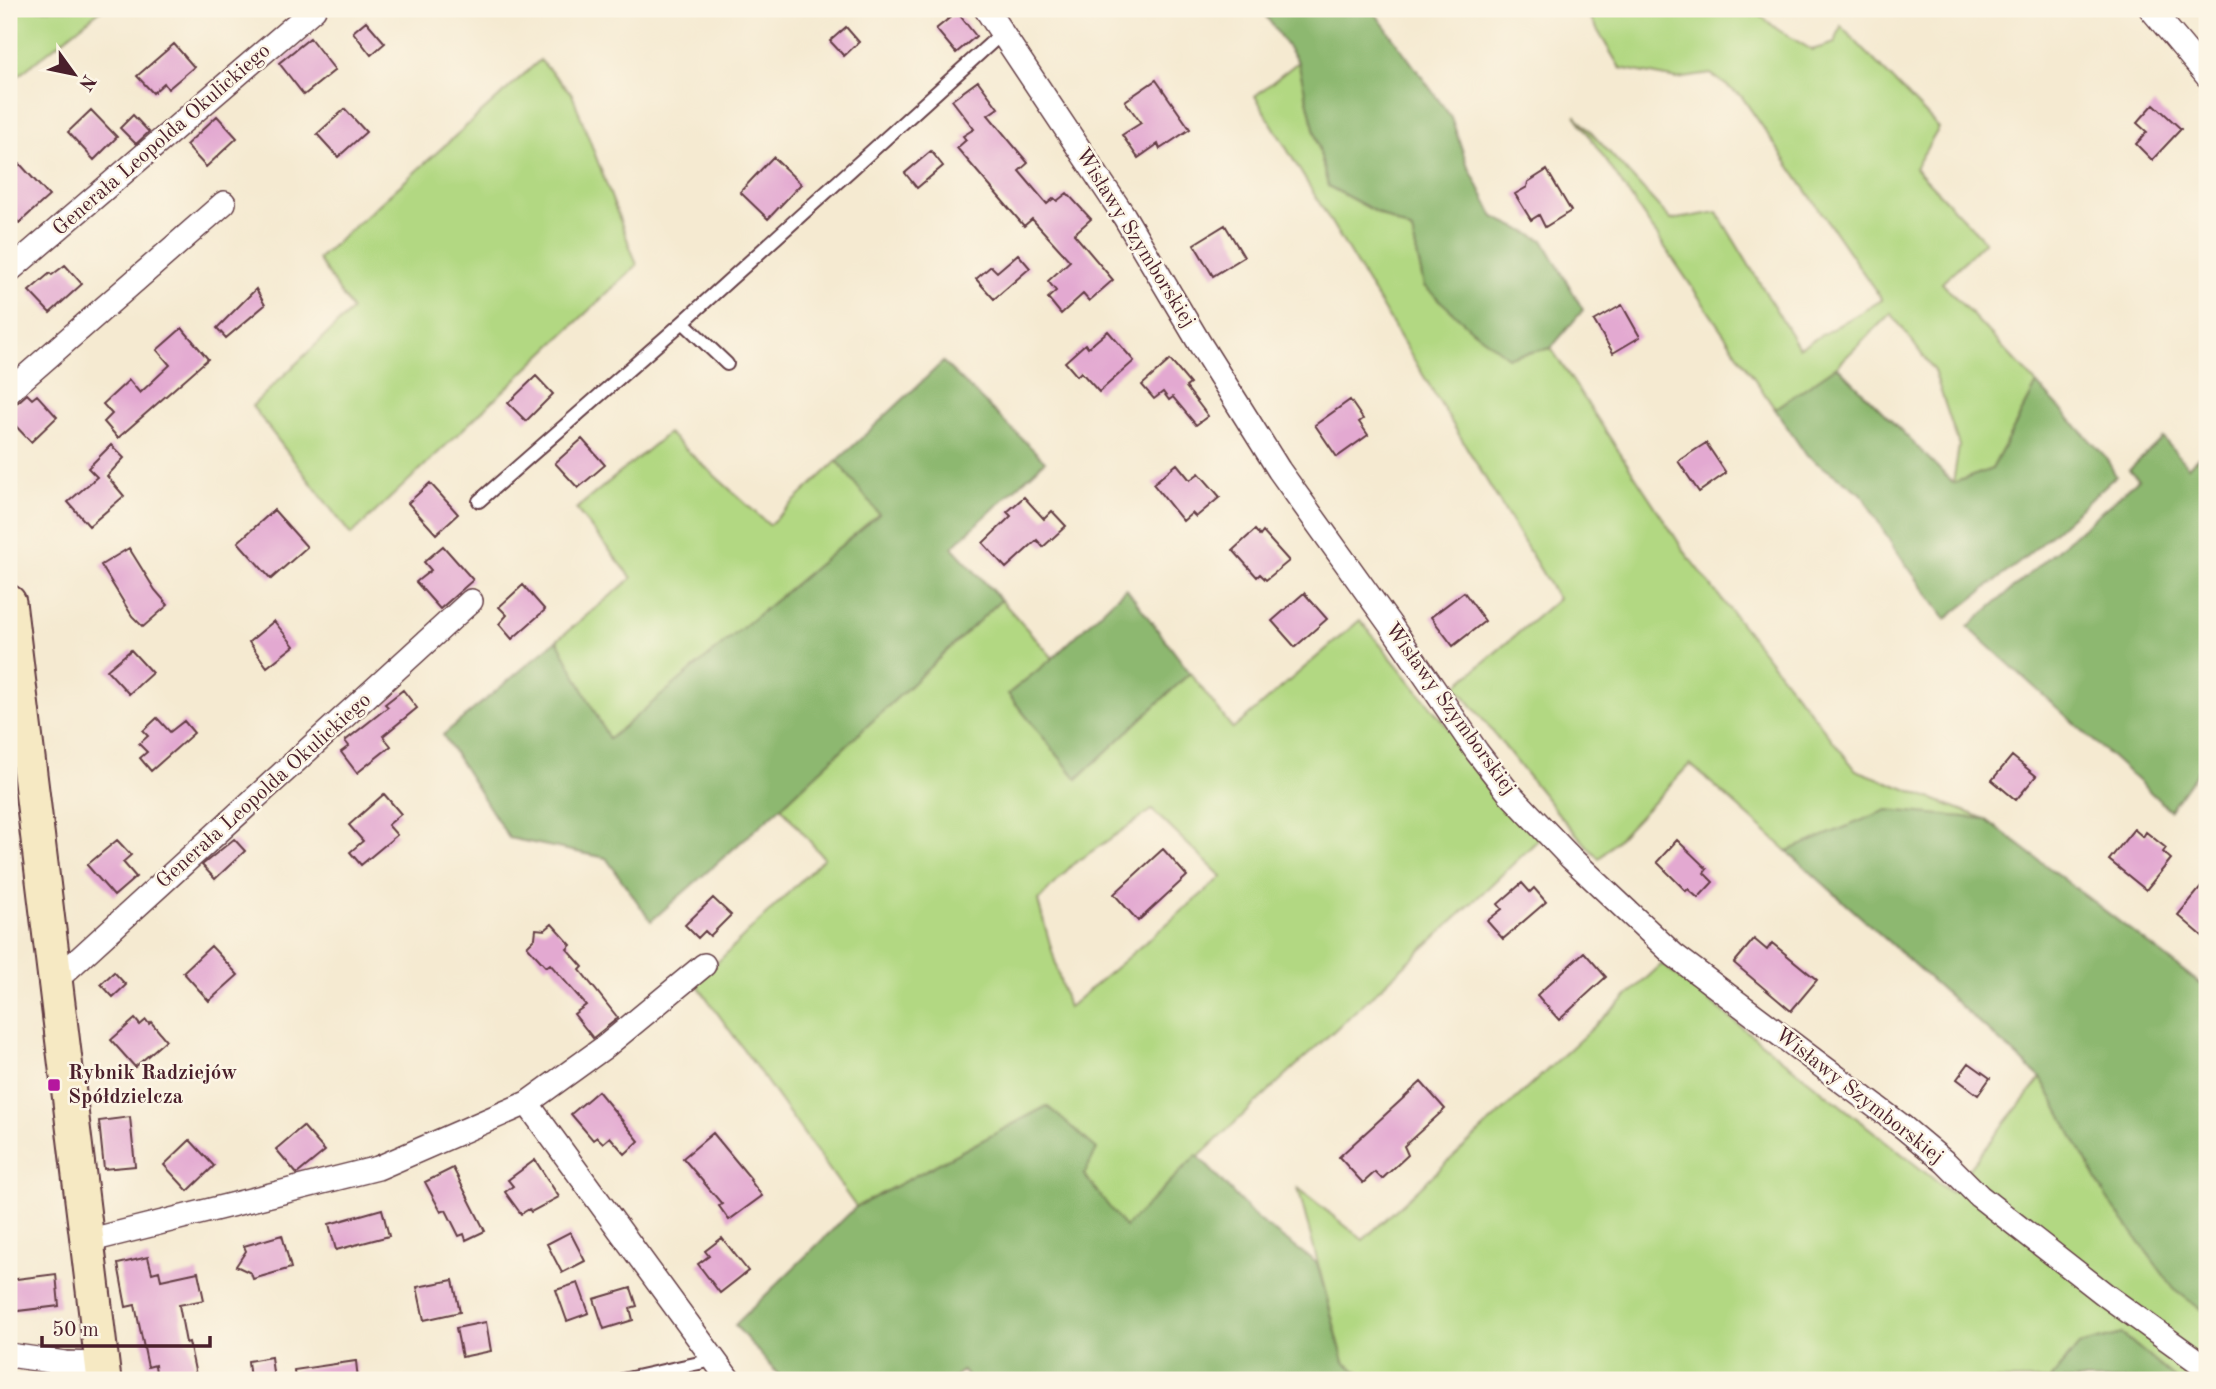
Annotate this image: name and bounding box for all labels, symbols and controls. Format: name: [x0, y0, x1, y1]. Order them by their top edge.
north arrow: [38, 38, 108, 108]
street label: Generała Leopolda Okulickiego: [49, 40, 275, 240]
text: N: [74, 71, 98, 94]
street label: Wisławy Szymborskiej: [1071, 145, 1199, 331]
street label: Wisławy Szymborskiej: [1381, 619, 1519, 799]
street label: Generała Leopolda Okulickiego: [153, 689, 375, 893]
street label: Wisławy Szymborskiej: [1771, 1024, 1947, 1168]
place label: Rybnik Radziejów Spółdzielcza: [68, 1063, 237, 1108]
marker: Rybnik Radziejów Spółdzielcza: [46, 1077, 62, 1093]
scale bar: [42, 1305, 210, 1349]
text: 50 m: [52, 1320, 99, 1341]

